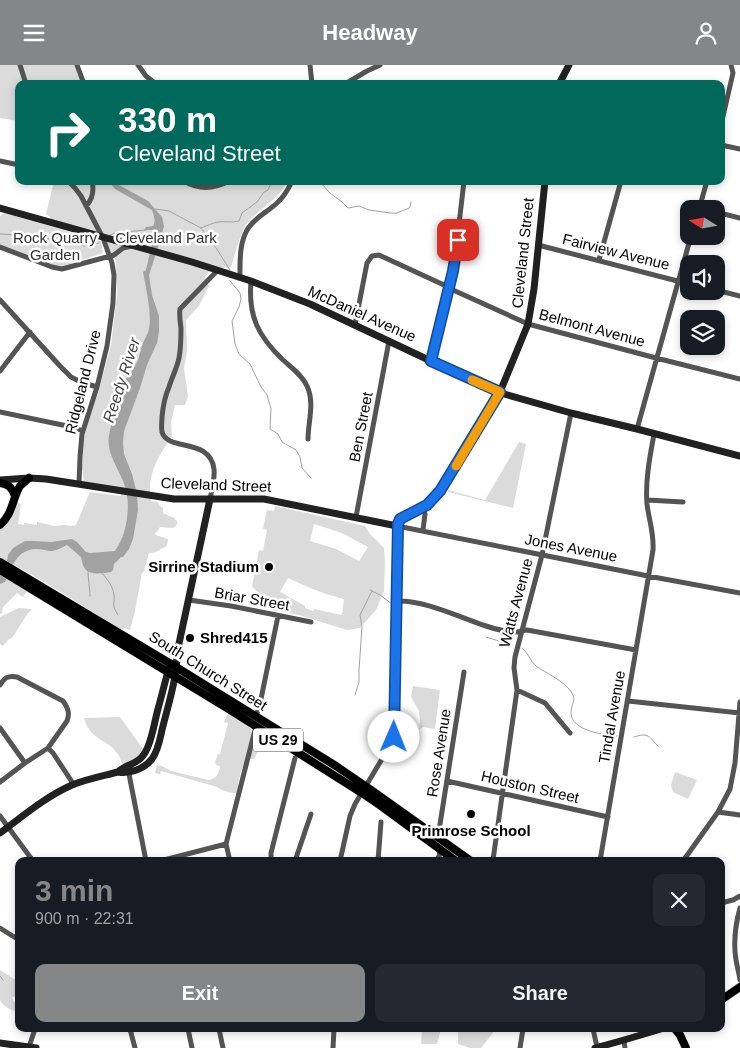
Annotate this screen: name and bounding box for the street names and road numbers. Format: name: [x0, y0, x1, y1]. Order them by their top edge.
street label: Cleveland Street: [508, 196, 537, 309]
street label: Fairview Avenue: [561, 230, 671, 273]
street label: McDaniel Avenue: [306, 282, 419, 345]
street label: Belmont Avenue: [537, 305, 647, 350]
street label: Ridgeland Drive: [61, 328, 104, 436]
street label: Ben Street: [345, 390, 376, 463]
street label: Cleveland Street: [160, 474, 273, 495]
street label: Jones Avenue: [523, 530, 619, 565]
street label: Watts Avenue: [495, 556, 536, 649]
street label: Briar Street: [213, 584, 292, 614]
street label: South Church Street: [146, 627, 271, 714]
street label: Tindal Avenue: [595, 669, 628, 765]
street label: Rose Avenue: [423, 708, 454, 798]
road number: US 29: [253, 729, 303, 751]
street label: Houston Street: [479, 767, 582, 806]

